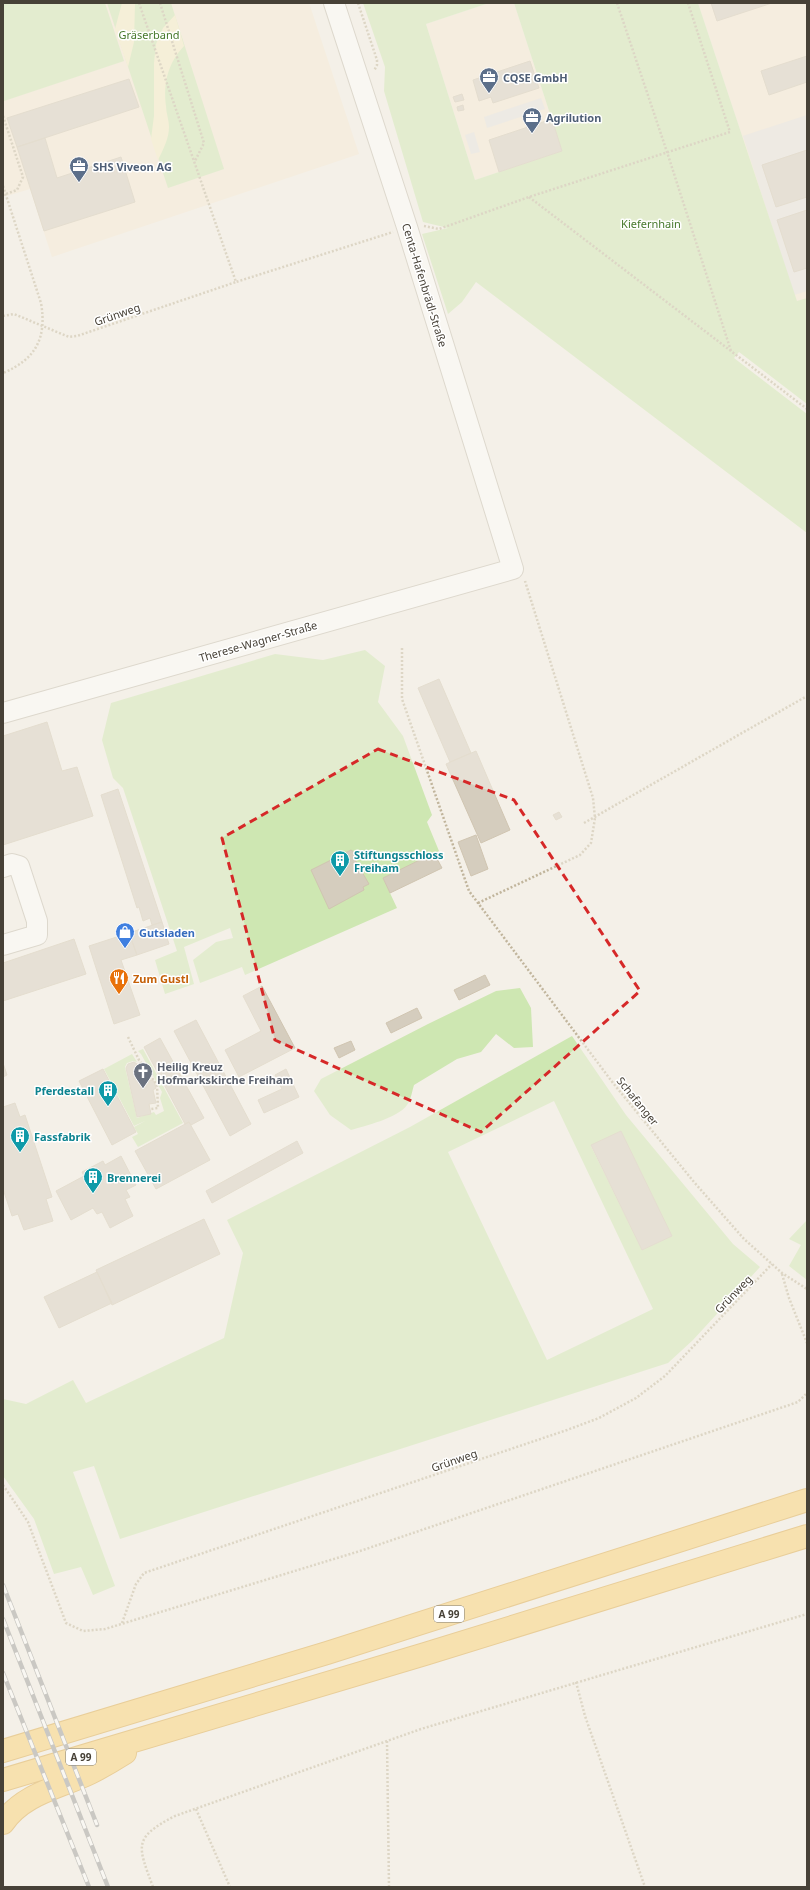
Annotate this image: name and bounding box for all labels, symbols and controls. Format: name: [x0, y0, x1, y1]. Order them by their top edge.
park label: Gräserband: [118, 27, 180, 42]
office icon: CQSE GmbH: [478, 66, 500, 94]
place label: CQSE GmbH: [503, 70, 568, 85]
office icon: Agrilution: [521, 106, 543, 134]
place label: Agrilution: [546, 110, 601, 125]
office icon: SHS Viveon AG: [68, 155, 90, 183]
place label: SHS Viveon AG: [93, 159, 172, 174]
park label: Kiefernhain: [621, 216, 681, 231]
street label: Centa-Hafenbrädl-Straße: [399, 221, 451, 349]
street label: Grünweg: [92, 299, 142, 329]
street label: Therese-Wagner-Straße: [197, 617, 319, 665]
place label: Stiftungsschloss Freiham: [354, 847, 444, 875]
building icon: Stiftungsschloss Freiham: [329, 849, 351, 877]
shop icon: Gutsladen: [114, 921, 136, 949]
place label: Gutsladen: [139, 925, 195, 940]
restaurant icon: Zum Gustl: [108, 967, 130, 995]
place label: Zum Gustl: [133, 971, 189, 986]
place label: Heilig Kreuz Hofmarkskirche Freiham: [157, 1059, 293, 1087]
church icon: Heilig Kreuz Hofmarkskirche Freiham: [132, 1061, 154, 1089]
street label: Schafanger: [614, 1074, 663, 1129]
building icon: Pferdestall: [97, 1079, 119, 1107]
place label: Pferdestall: [35, 1083, 94, 1098]
building icon: Fassfabrik: [9, 1125, 31, 1153]
place label: Fassfabrik: [34, 1129, 91, 1144]
building icon: Brennerei: [82, 1166, 104, 1194]
place label: Brennerei: [107, 1170, 161, 1185]
street label: Grünweg: [711, 1272, 755, 1316]
street label: Grünweg: [429, 1445, 479, 1475]
road number: A 99: [434, 1606, 464, 1622]
road number: A 99: [66, 1749, 96, 1765]

